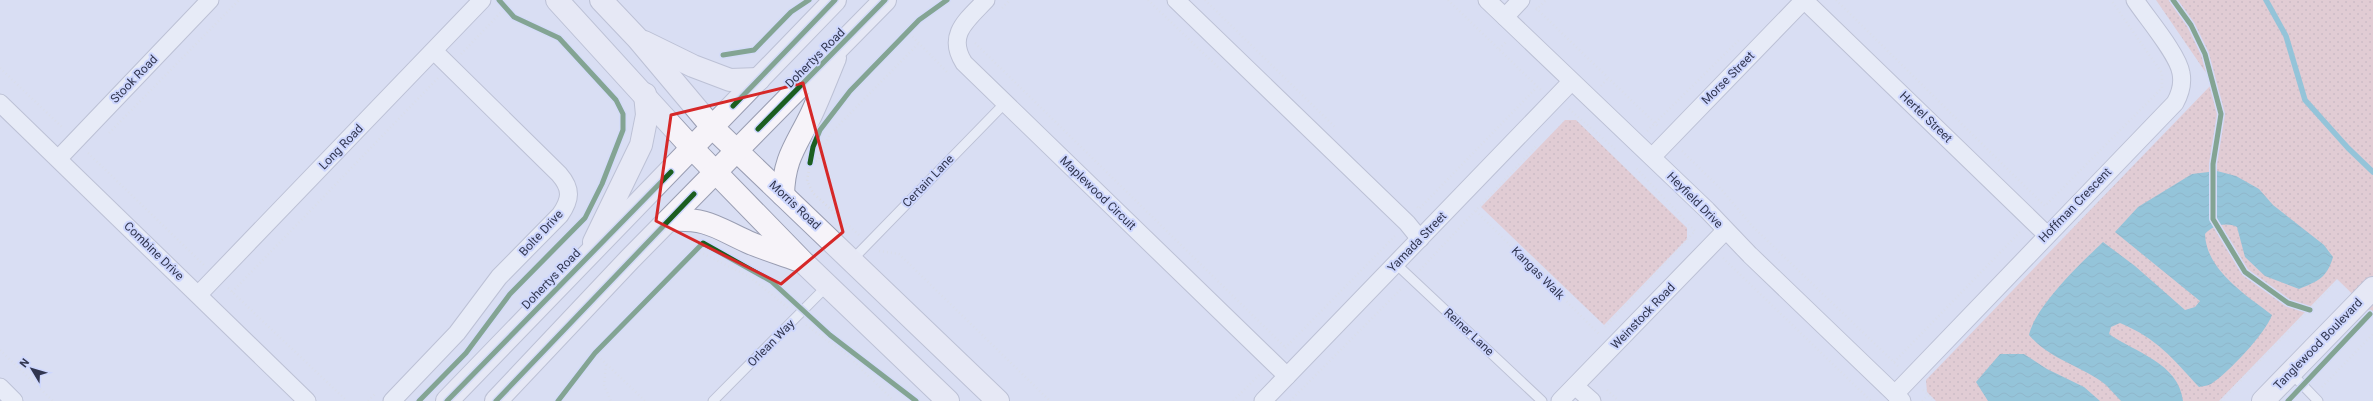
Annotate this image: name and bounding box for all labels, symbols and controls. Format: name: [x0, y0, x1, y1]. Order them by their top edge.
street label: Dohertys Road: [782, 25, 848, 91]
street label: Morse Street: [1699, 49, 1757, 107]
street label: Stook Road: [108, 52, 160, 106]
street label: Hertel Street: [1897, 89, 1955, 145]
street label: Long Road: [316, 122, 366, 172]
street label: Certain Lane: [900, 152, 956, 210]
street label: Maplewood Circuit: [1057, 153, 1139, 233]
street label: Hoffman Crescent: [2036, 165, 2114, 245]
street label: Heyfield Drive: [1664, 169, 1726, 231]
street label: Morris Road: [766, 178, 824, 232]
street label: Bolte Drive: [516, 207, 566, 259]
street label: Yamada Street: [1385, 209, 1449, 275]
street label: Combine Drive: [121, 219, 187, 283]
street label: Kangas Walk: [1509, 244, 1568, 303]
street label: Dohertys Road: [519, 246, 583, 312]
street label: Weinstock Road: [1608, 280, 1678, 352]
street label: Tanglewood Boulevard: [2271, 296, 2365, 392]
street label: Reiner Lane: [1441, 305, 1497, 359]
street label: Orlean Way: [745, 317, 797, 369]
north arrow: [12, 349, 52, 389]
text: N: [17, 356, 32, 370]

